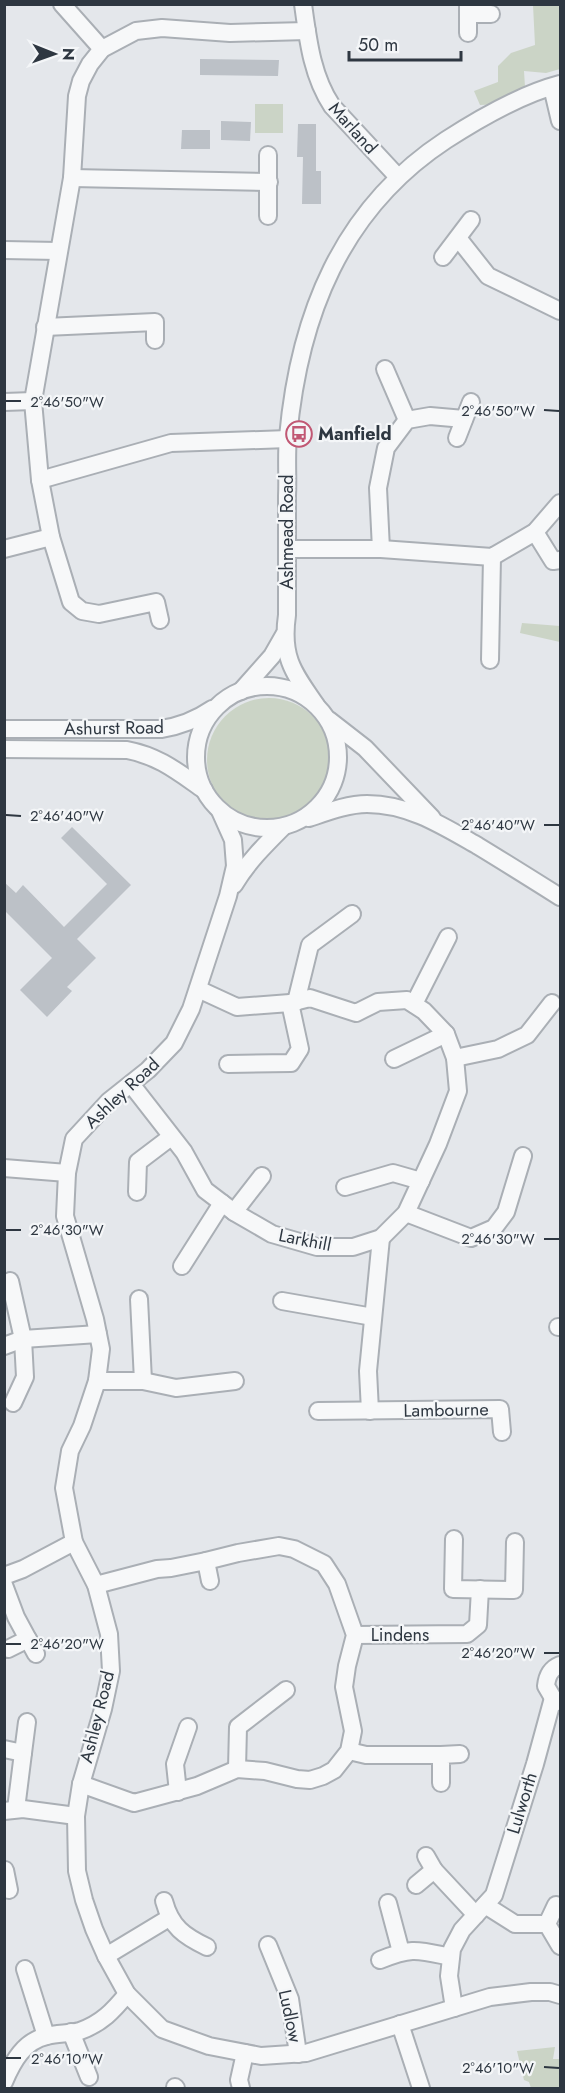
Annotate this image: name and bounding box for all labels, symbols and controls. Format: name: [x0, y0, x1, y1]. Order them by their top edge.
north arrow: [24, 24, 84, 84]
scale bar: [349, 24, 462, 62]
text: 50 m: [358, 32, 398, 58]
text: N: [57, 48, 80, 61]
street label: Marland: [323, 96, 383, 160]
text: 2°46'50"W: [30, 391, 104, 413]
text: 2°46'50"W: [461, 400, 535, 422]
bus stop icon: Manfield: [284, 419, 314, 449]
place label: Manfield: [318, 421, 392, 447]
street label: Ashmead Road: [274, 474, 300, 590]
street label: Ashurst Road: [64, 714, 164, 742]
text: 2°46'40"W: [30, 805, 104, 827]
text: 2°46'40"W: [461, 814, 535, 836]
street label: Ashley Road: [79, 1051, 165, 1135]
text: 2°46'30"W: [30, 1219, 104, 1241]
street label: Larkhill: [276, 1222, 334, 1258]
text: 2°46'30"W: [461, 1228, 535, 1250]
street label: Lambourne: [403, 1396, 489, 1424]
street label: Lindens: [371, 1622, 429, 1648]
text: 2°46'20"W: [30, 1633, 104, 1655]
text: 2°46'20"W: [461, 1642, 535, 1664]
street label: Ashley Road: [73, 1668, 121, 1766]
street label: Lulworth: [500, 1769, 544, 1837]
street label: Ludlow: [272, 1987, 308, 2046]
text: 2°46'10"W: [31, 2048, 103, 2070]
text: 2°46'10"W: [462, 2057, 534, 2079]

